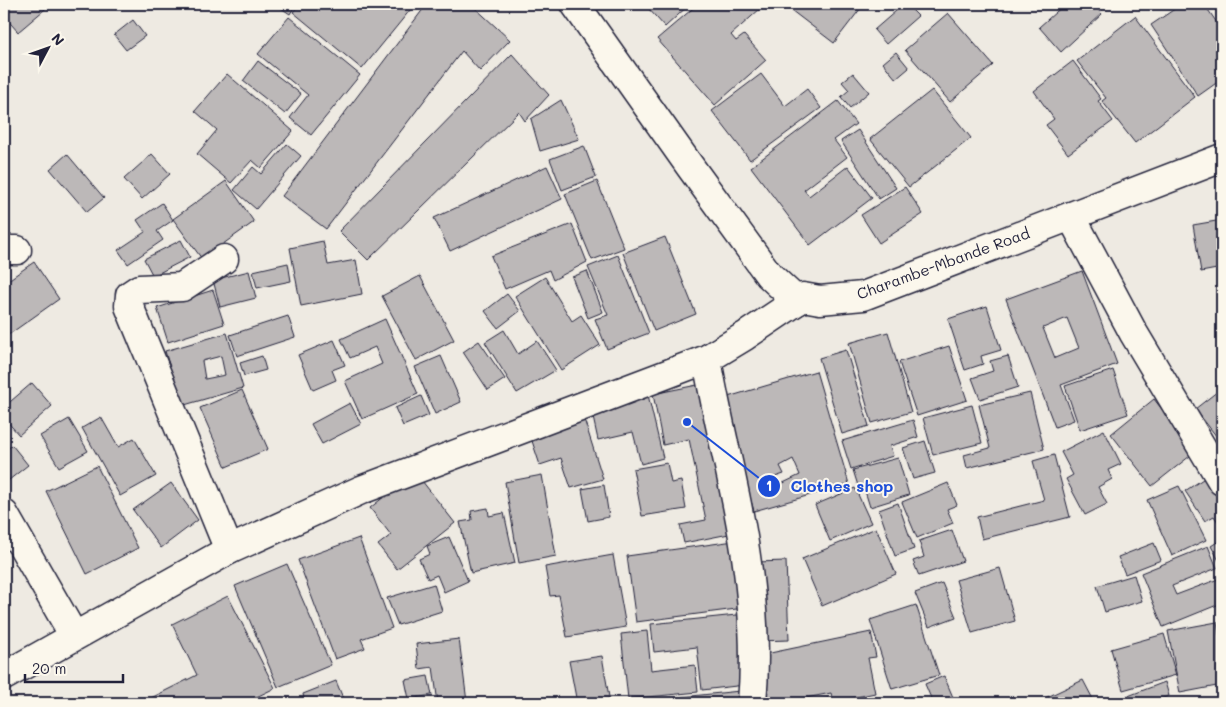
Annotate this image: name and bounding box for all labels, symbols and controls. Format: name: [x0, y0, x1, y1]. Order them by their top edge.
north arrow: [22, 22, 72, 72]
text: N: [48, 29, 69, 49]
street label: Charambe-Mbande Road: [854, 222, 1032, 304]
callout: Clothes shop: [756, 470, 904, 501]
text: 1: [766, 475, 772, 495]
text: Clothes shop: [791, 475, 893, 496]
scale bar: [25, 652, 122, 684]
text: 20 m: [32, 658, 66, 678]

